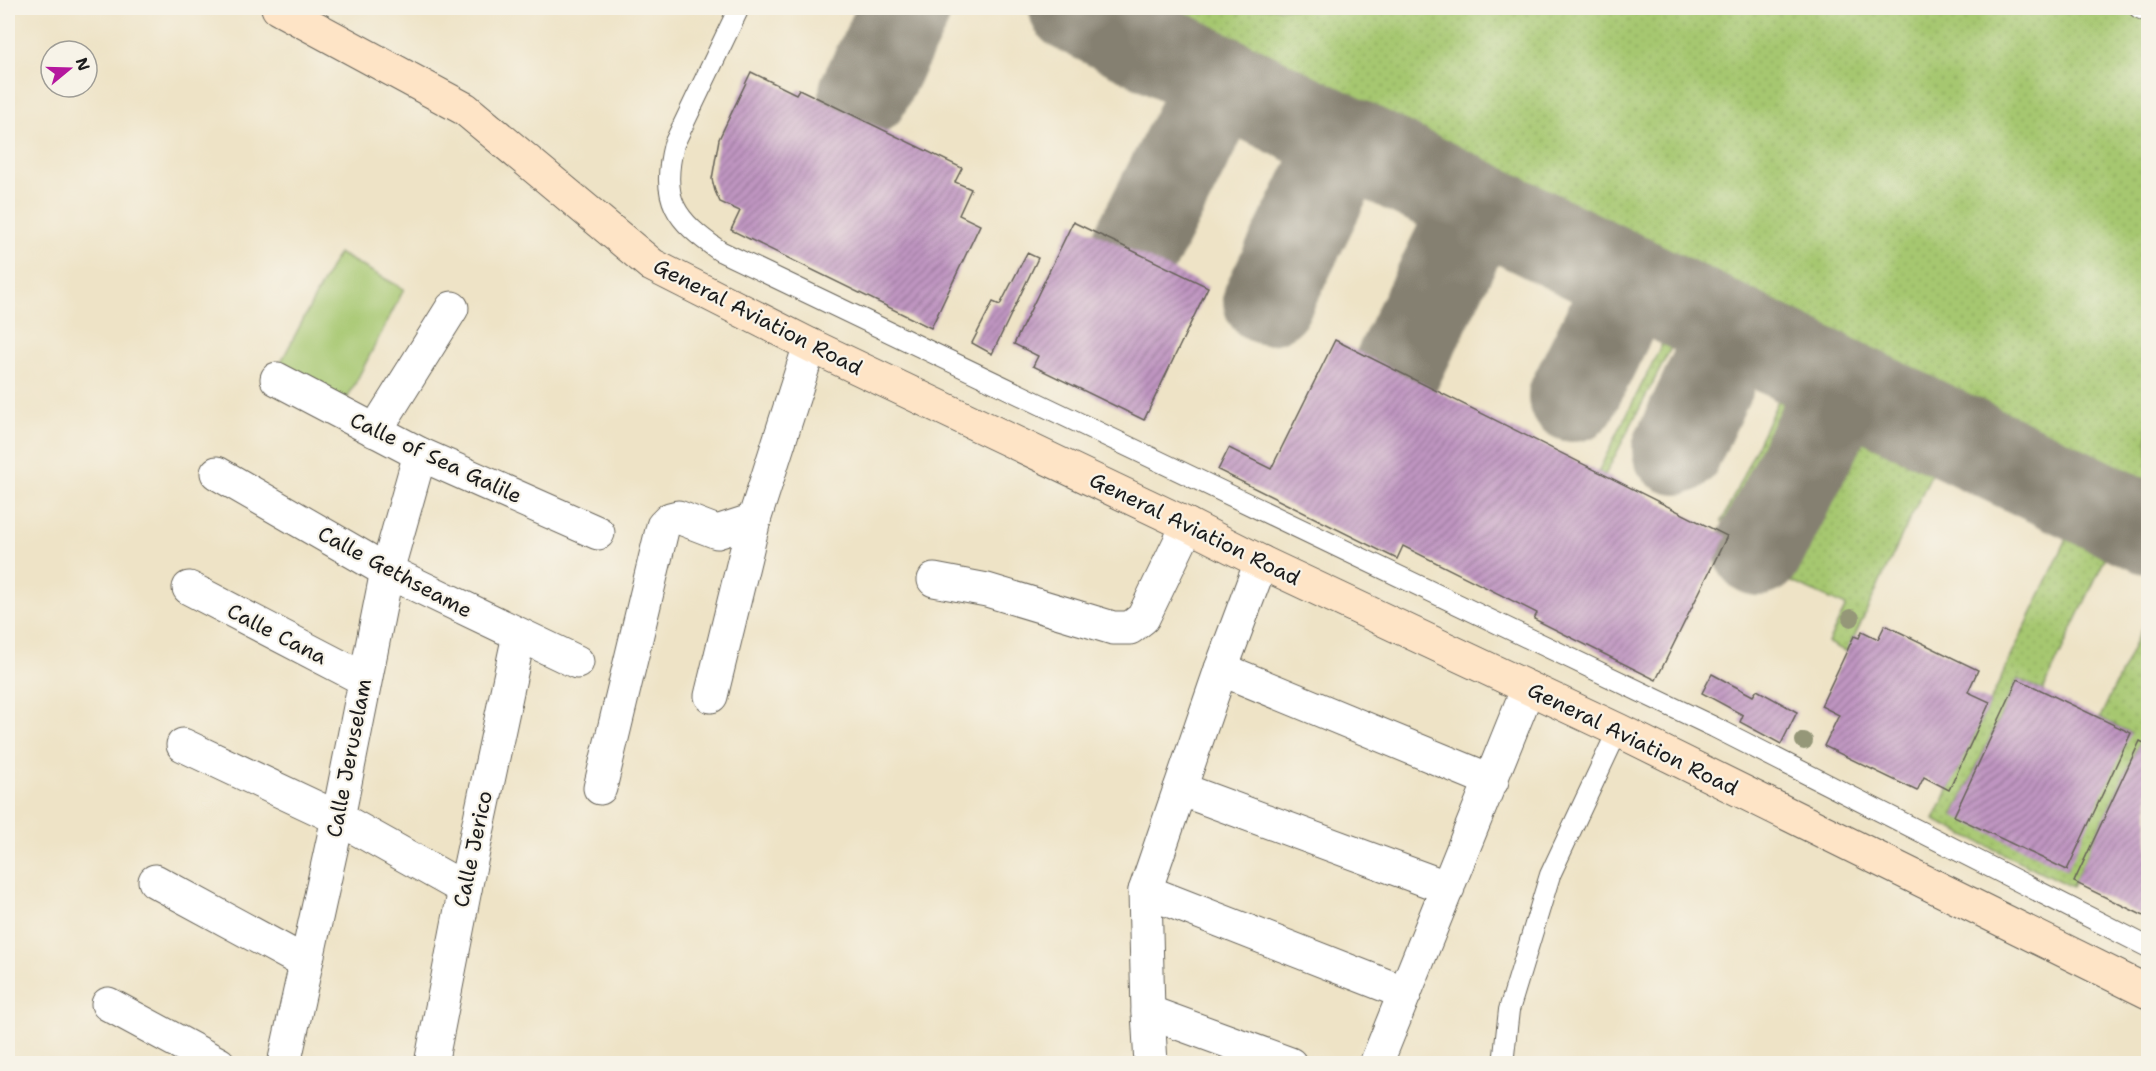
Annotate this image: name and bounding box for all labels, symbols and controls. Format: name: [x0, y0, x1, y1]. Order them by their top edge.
north arrow: [39, 39, 99, 99]
text: N: [71, 55, 95, 74]
street label: General Aviation Road: [649, 252, 867, 382]
street label: Calle of Sea Galile: [345, 406, 527, 510]
street label: General Aviation Road: [1085, 466, 1305, 592]
street label: Calle Gethseame: [313, 520, 477, 624]
street label: Calle Cana: [222, 597, 332, 671]
street label: Calle Jeruselam: [320, 676, 378, 840]
street label: General Aviation Road: [1523, 676, 1743, 802]
street label: Calle Jerico: [447, 788, 499, 910]

